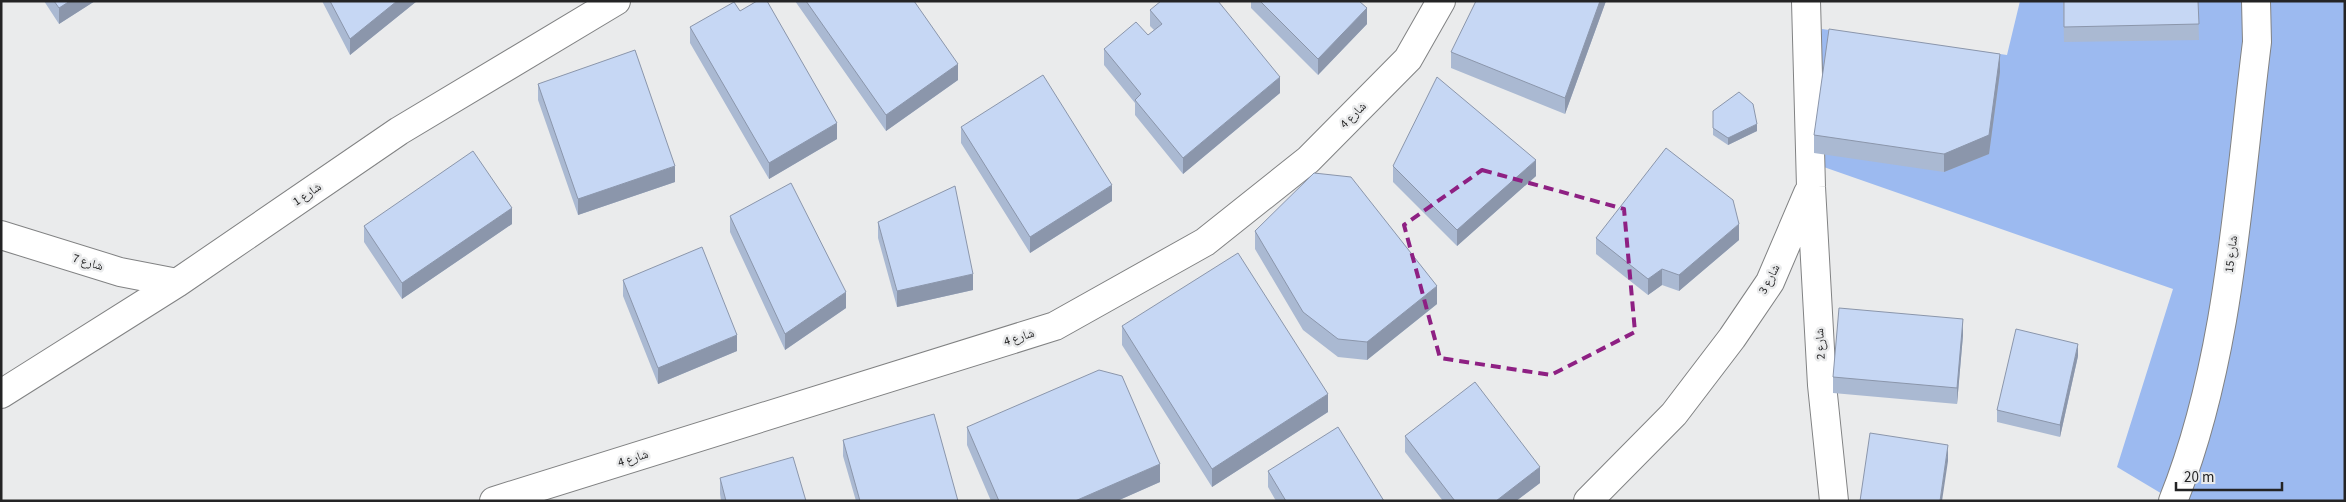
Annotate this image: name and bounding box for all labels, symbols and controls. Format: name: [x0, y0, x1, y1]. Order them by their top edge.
street label: شارع 4: [1336, 98, 1370, 132]
street label: شارع 1: [290, 179, 325, 210]
street label: شارع 15: [2221, 234, 2242, 274]
street label: شارع 7: [70, 250, 105, 275]
street label: شارع 3: [1755, 261, 1784, 297]
street label: شارع 4: [1002, 325, 1037, 350]
street label: شارع 2: [1811, 328, 1830, 360]
street label: شارع 4: [616, 446, 651, 471]
scale bar: [2176, 460, 2282, 492]
text: 20 m: [2184, 467, 2214, 488]

